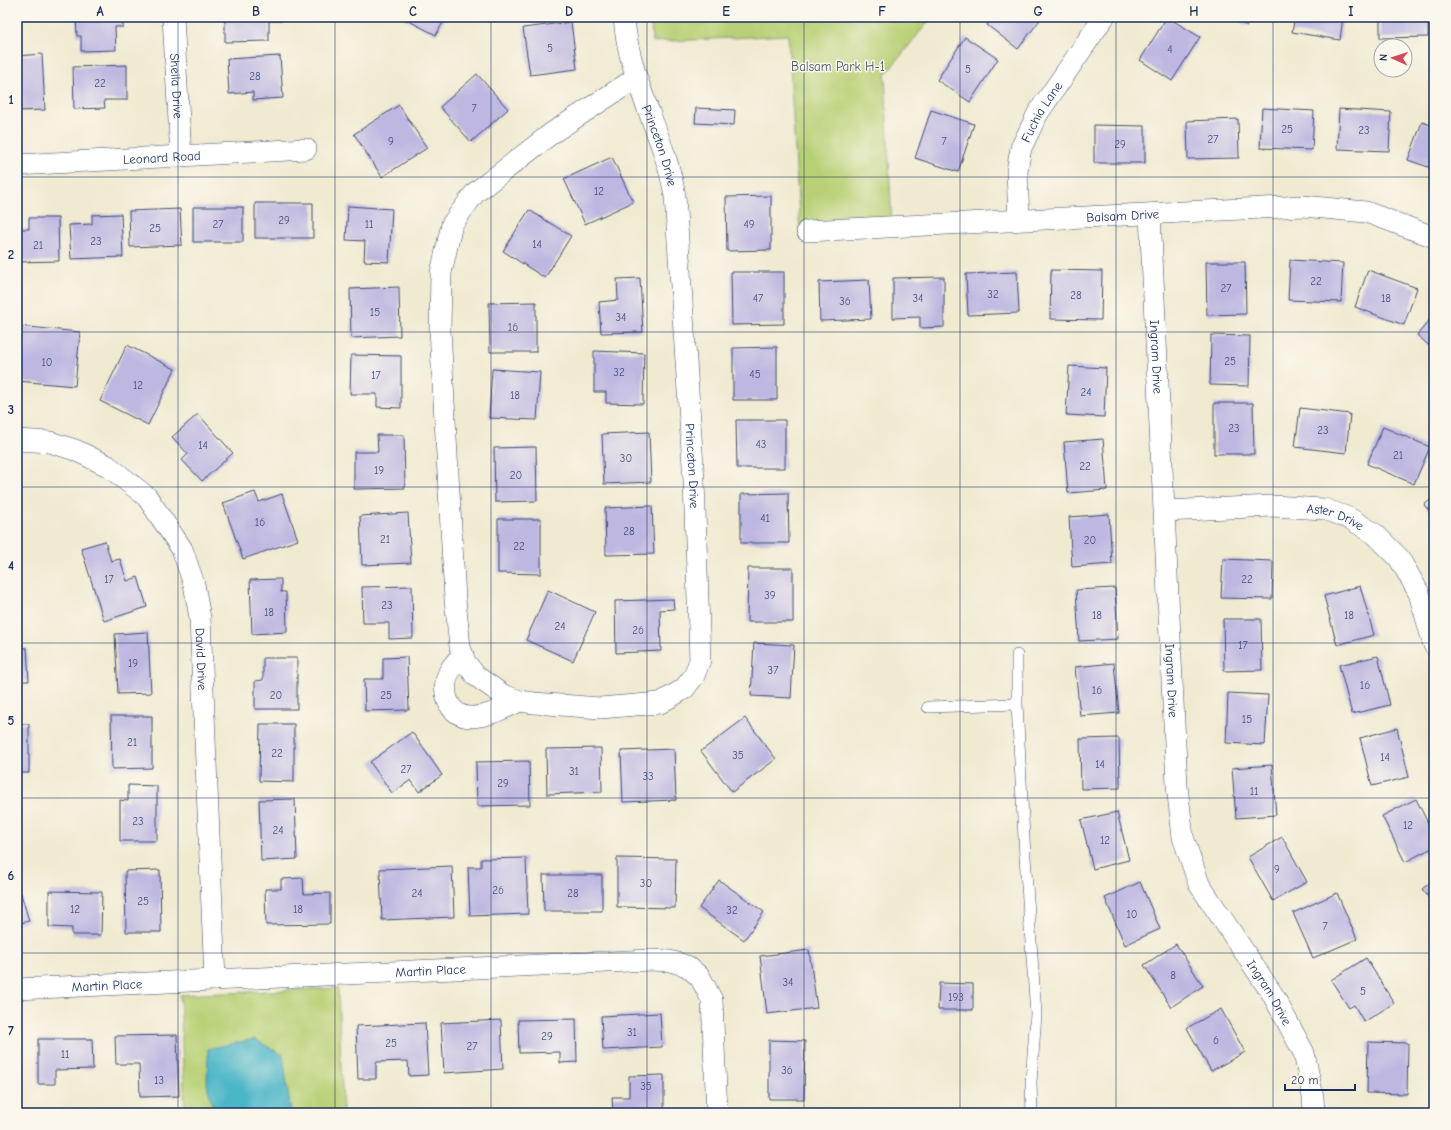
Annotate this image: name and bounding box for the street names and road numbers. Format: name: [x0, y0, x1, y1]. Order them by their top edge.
street label: Sheila Drive: [167, 53, 186, 120]
street label: Fuchia Lane: [1018, 78, 1066, 145]
street label: Princeton Drive: [639, 103, 680, 188]
street label: Leonard Road: [123, 148, 201, 167]
street label: Balsam Drive: [1086, 206, 1160, 225]
street label: Ingram Drive: [1147, 320, 1166, 395]
street label: Princeton Drive: [682, 423, 702, 509]
street label: Aster Drive: [1306, 501, 1367, 534]
street label: David Drive: [192, 627, 210, 691]
street label: Ingram Drive: [1162, 643, 1181, 718]
street label: Ingram Drive: [1244, 957, 1295, 1028]
street label: Martin Place: [395, 961, 467, 980]
street label: Martin Place: [71, 976, 143, 994]

